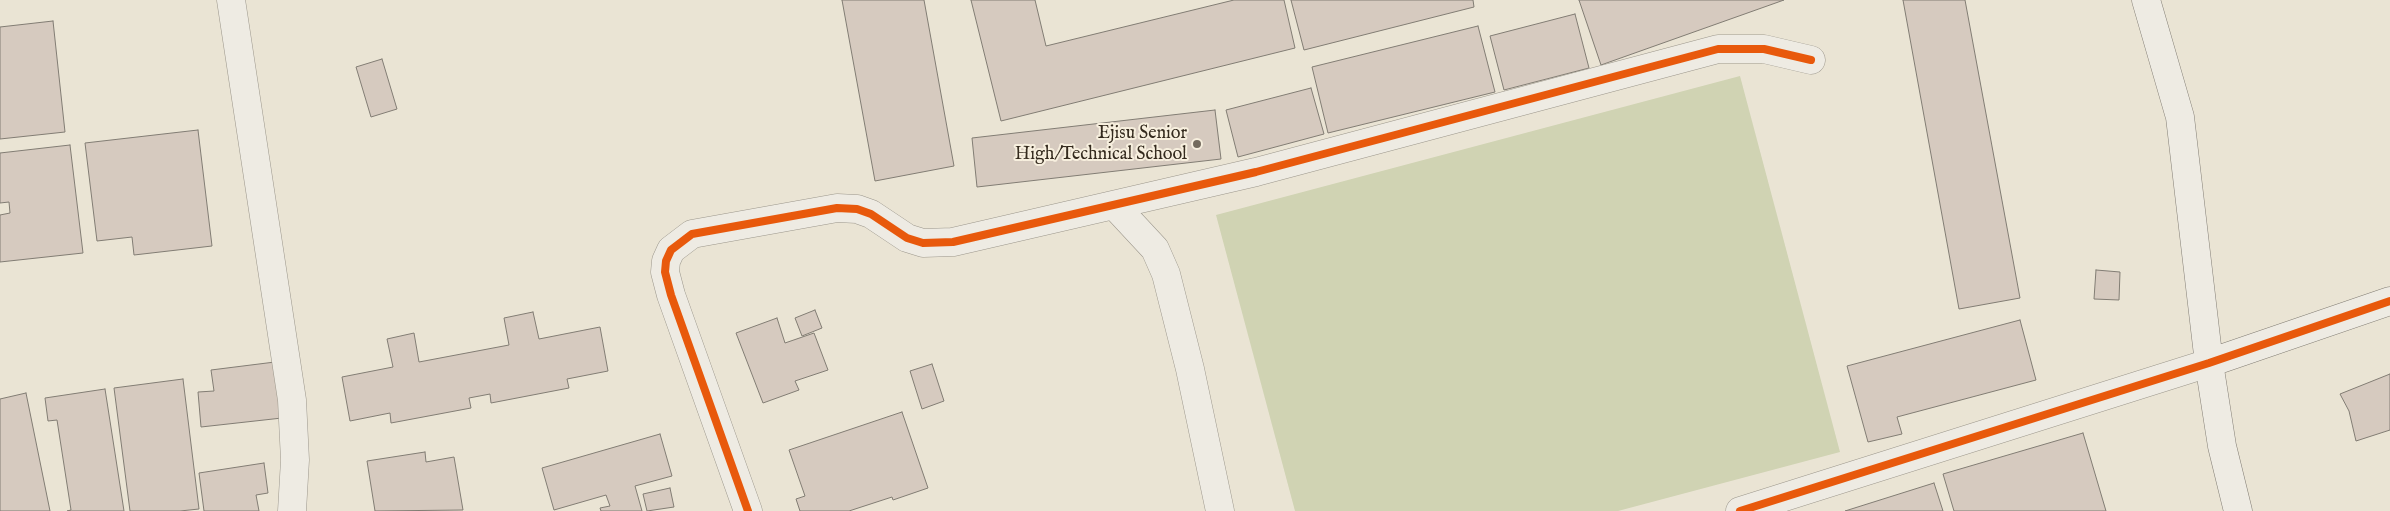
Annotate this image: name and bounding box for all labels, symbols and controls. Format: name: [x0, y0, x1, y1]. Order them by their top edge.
place label: Ejisu Senior High/Technical School: [1015, 123, 1187, 166]
marker: Ejisu Senior High/Technical School: [1191, 138, 1203, 150]

